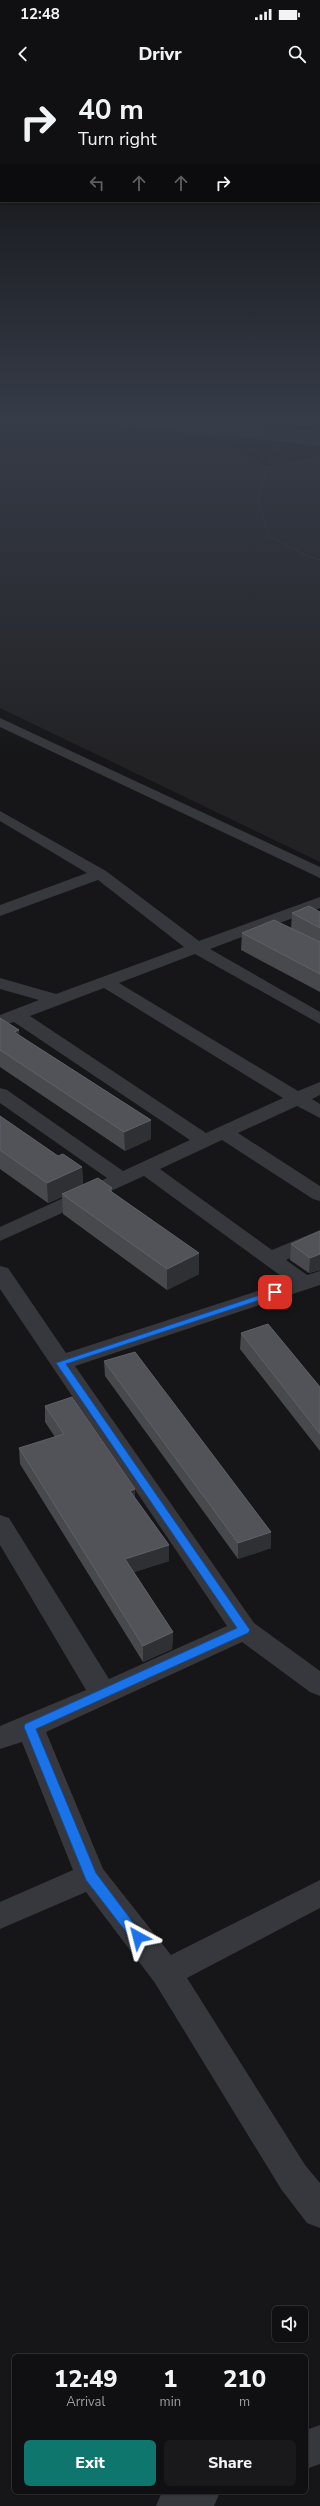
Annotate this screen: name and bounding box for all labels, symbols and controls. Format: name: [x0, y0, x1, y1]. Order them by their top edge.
text: 12:48: [20, 4, 60, 24]
text: Drivr: [138, 42, 182, 66]
icon: back: [12, 43, 34, 65]
icon: search: [286, 43, 308, 65]
text: 40 m: [78, 91, 144, 129]
icon: right: [12, 96, 64, 148]
text: Turn right: [78, 127, 157, 151]
icon: left: [86, 172, 108, 194]
icon: ahead: [128, 172, 150, 194]
icon: ahead: [170, 172, 192, 194]
icon: right: [212, 172, 234, 194]
pin: [258, 1275, 292, 1309]
icon: arrive: [264, 1281, 286, 1303]
position arrow: [117, 1916, 159, 1958]
map controls: [272, 2306, 308, 2342]
button: sound: [272, 2306, 308, 2342]
text: 12:49: [54, 2363, 118, 2395]
text: 1: [163, 2363, 178, 2395]
text: 210: [223, 2363, 266, 2395]
text: Arrival: [66, 2393, 105, 2411]
text: min: [160, 2393, 181, 2411]
text: m: [239, 2393, 250, 2411]
button: Exit: [24, 2440, 156, 2486]
button: Share: [164, 2440, 296, 2486]

